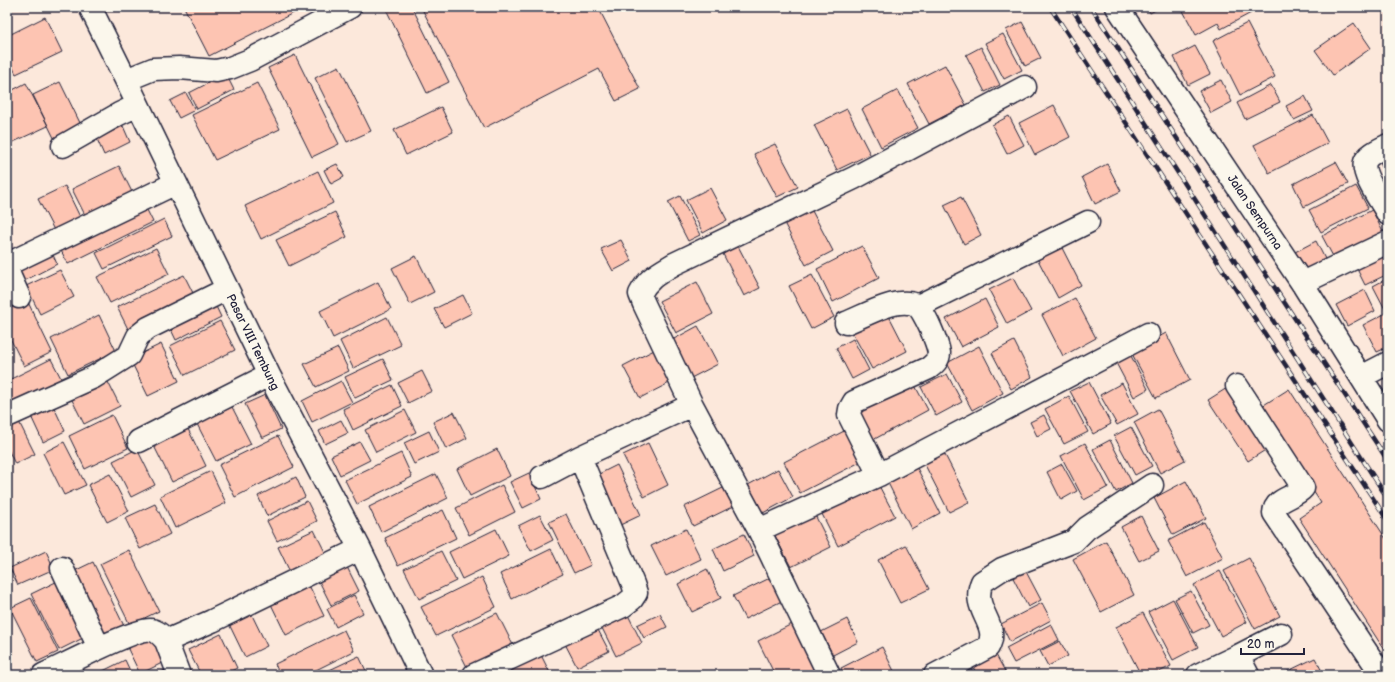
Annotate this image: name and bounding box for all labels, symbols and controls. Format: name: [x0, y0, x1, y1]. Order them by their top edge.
street label: Jalan Sempurna: [1224, 172, 1285, 253]
street label: Pasar VIII Tembung: [223, 292, 282, 393]
scale bar: [1241, 630, 1304, 656]
text: 20 m: [1247, 637, 1274, 652]

